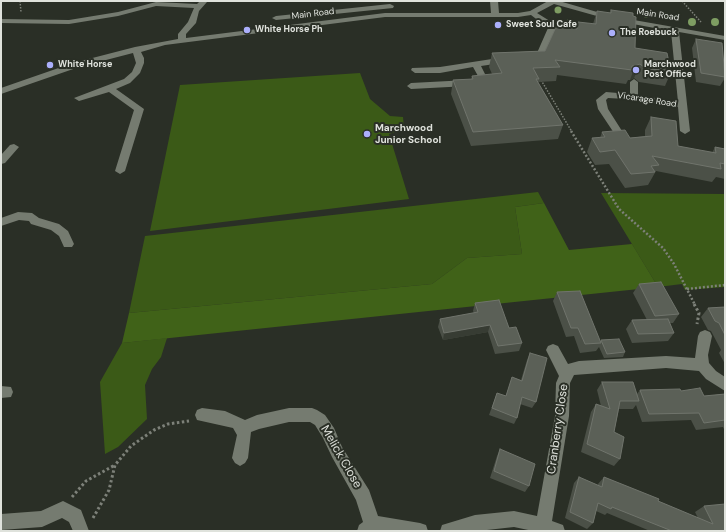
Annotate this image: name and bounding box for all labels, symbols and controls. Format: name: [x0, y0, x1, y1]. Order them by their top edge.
street label: Main Road: [291, 6, 335, 22]
street label: Main Road: [636, 6, 680, 24]
marker: Sweet Soul Cafe: [493, 20, 503, 30]
place label: Sweet Soul Cafe: [506, 20, 577, 30]
marker: White Horse Ph: [242, 25, 252, 35]
place label: White Horse Ph: [255, 25, 323, 35]
marker: The Roebuck: [607, 28, 617, 38]
place label: The Roebuck: [620, 28, 677, 38]
marker: White Horse: [45, 60, 55, 70]
place label: White Horse: [58, 60, 112, 70]
place label: Marchwood Post Office: [644, 60, 696, 81]
marker: Marchwood Post Office: [631, 65, 641, 75]
street label: Vicarage Road: [617, 90, 677, 110]
place label: Marchwood Junior School: [375, 122, 441, 146]
marker: Marchwood Junior School: [362, 129, 372, 139]
street label: Cranberry Close: [545, 383, 571, 475]
street label: Melick Close: [317, 423, 365, 491]

